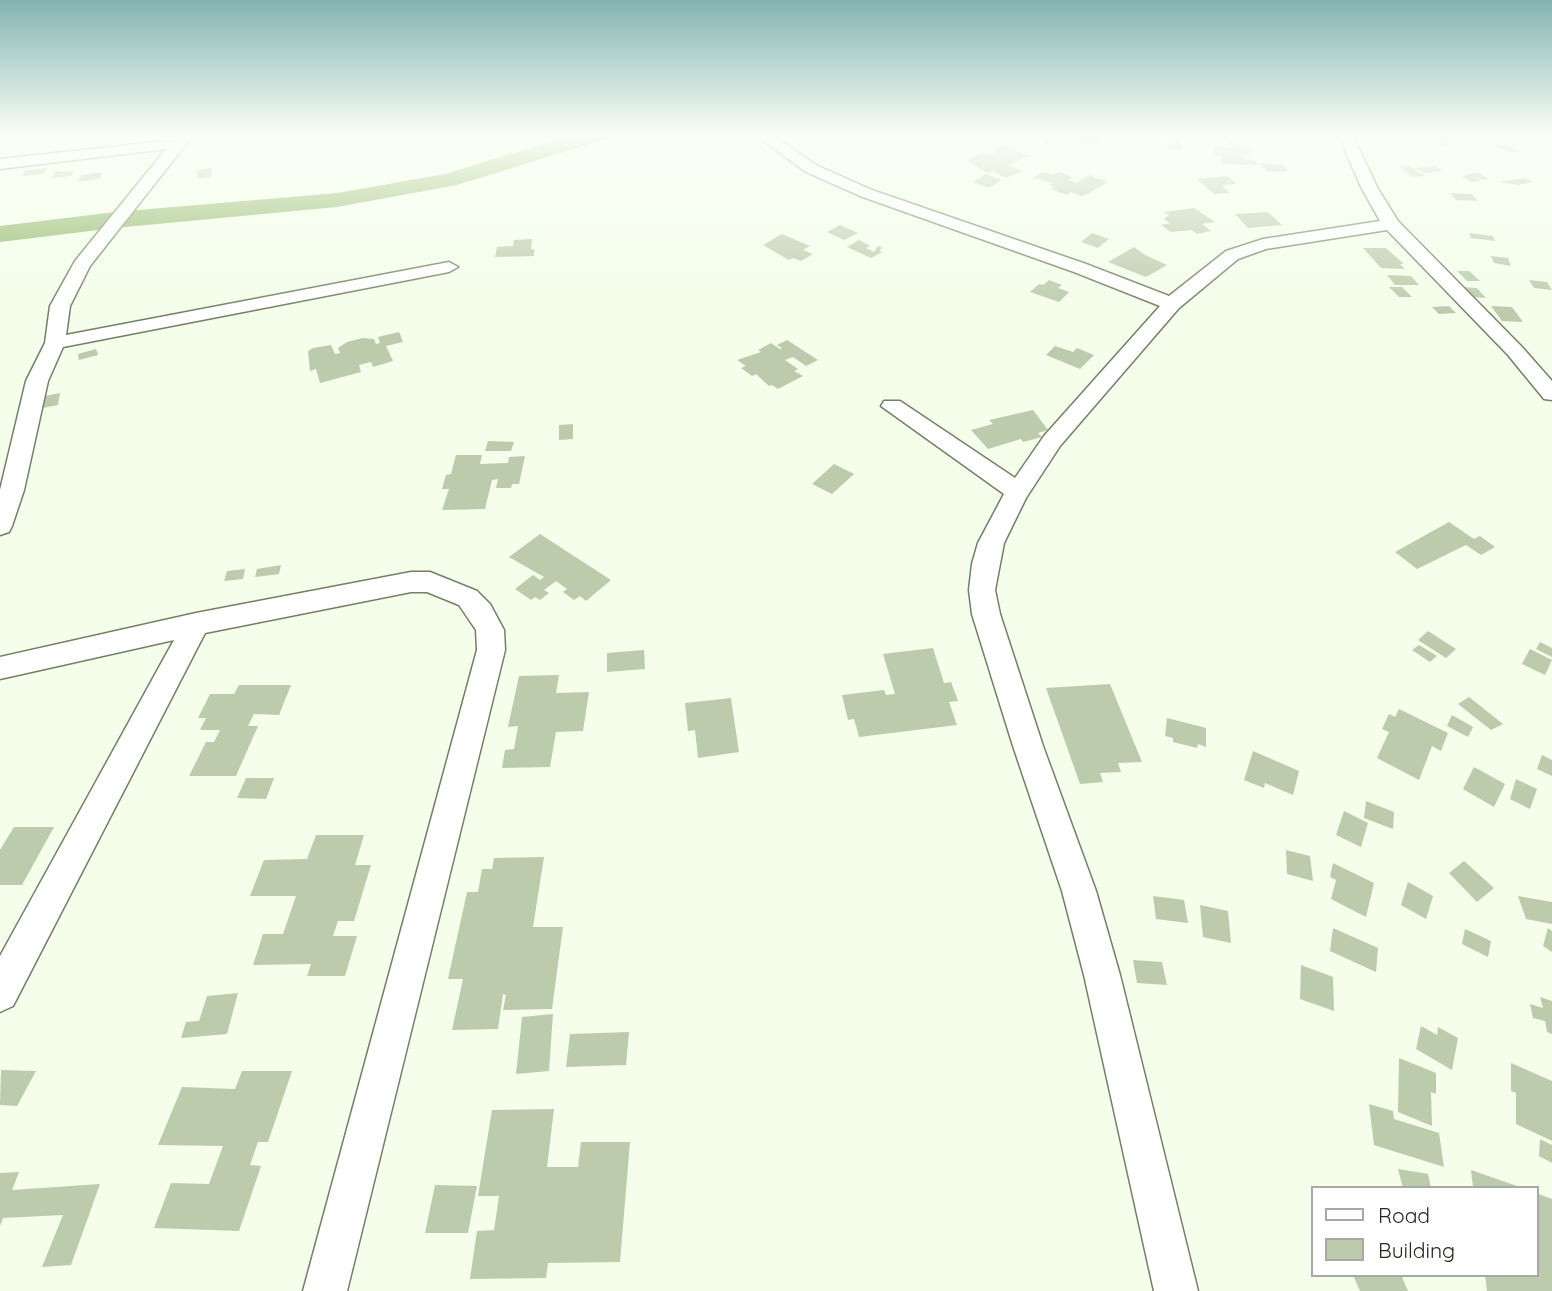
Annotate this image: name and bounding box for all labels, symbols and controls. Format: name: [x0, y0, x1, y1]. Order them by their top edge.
legend: [1310, 1186, 1538, 1277]
text: Road: [1378, 1202, 1430, 1228]
text: Building: [1378, 1237, 1455, 1263]

